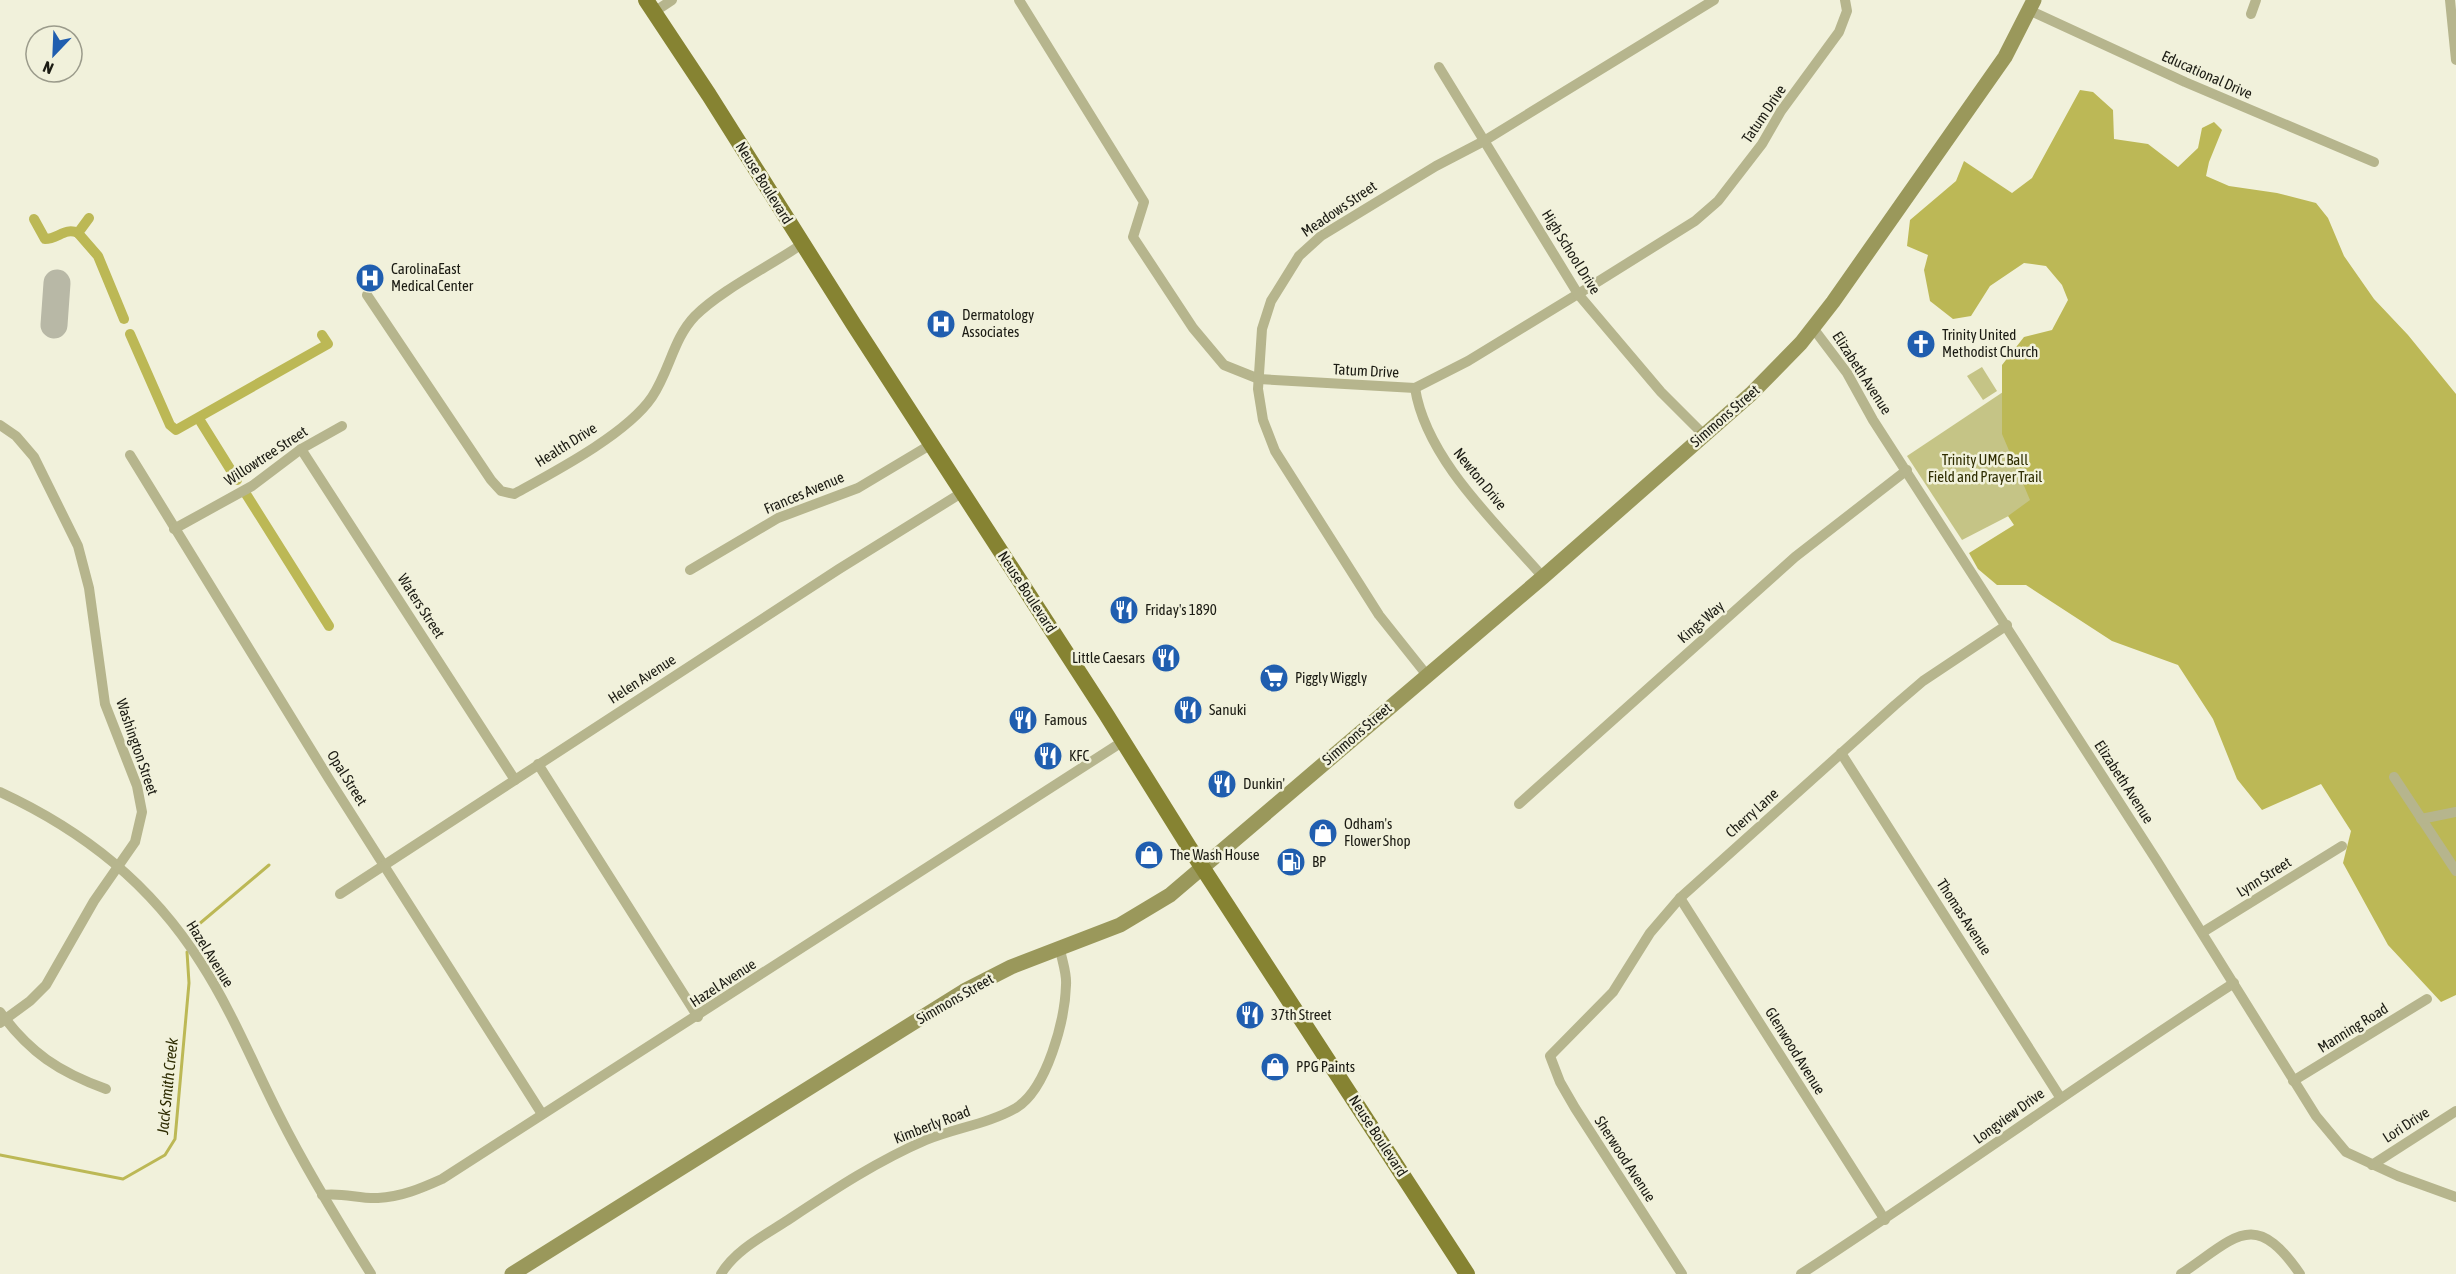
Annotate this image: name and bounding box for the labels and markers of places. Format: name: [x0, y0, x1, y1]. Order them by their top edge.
place label: CarolinaEast Medical Center: [391, 260, 474, 294]
hospital icon: CarolinaEast Medical Center: [354, 262, 386, 294]
place label: Dermatology Associates: [962, 306, 1034, 340]
hospital icon: Dermatology Associates: [925, 308, 957, 340]
place label: Trinity United Methodist Church: [1942, 326, 2038, 360]
church icon: Trinity United Methodist Church: [1905, 328, 1937, 360]
restaurant icon: Friday's 1890: [1108, 594, 1140, 626]
place label: Friday's 1890: [1145, 601, 1217, 618]
restaurant icon: Little Caesars: [1150, 642, 1182, 674]
place label: Little Caesars: [1072, 649, 1145, 666]
supermarket icon: Piggly Wiggly: [1258, 662, 1290, 694]
place label: Piggly Wiggly: [1295, 669, 1367, 686]
restaurant icon: Sanuki: [1172, 694, 1204, 726]
place label: Sanuki: [1209, 701, 1246, 718]
restaurant icon: Famous: [1007, 704, 1039, 736]
place label: Famous: [1044, 711, 1087, 728]
restaurant icon: KFC: [1032, 740, 1064, 772]
place label: KFC: [1069, 747, 1089, 764]
restaurant icon: Dunkin': [1206, 768, 1238, 800]
place label: Dunkin': [1243, 775, 1285, 792]
place label: Odham's Flower Shop: [1344, 815, 1411, 849]
shop icon: Odham's Flower Shop: [1307, 817, 1339, 849]
shop icon: The Wash House: [1133, 839, 1165, 871]
place label: The Wash House: [1170, 846, 1260, 863]
fuel station icon: BP: [1275, 846, 1307, 878]
place label: BP: [1312, 853, 1326, 870]
restaurant icon: 37th Street: [1234, 999, 1266, 1031]
place label: 37th Street: [1271, 1006, 1332, 1023]
shop icon: PPG Paints: [1259, 1051, 1291, 1083]
place label: PPG Paints: [1296, 1058, 1355, 1075]

